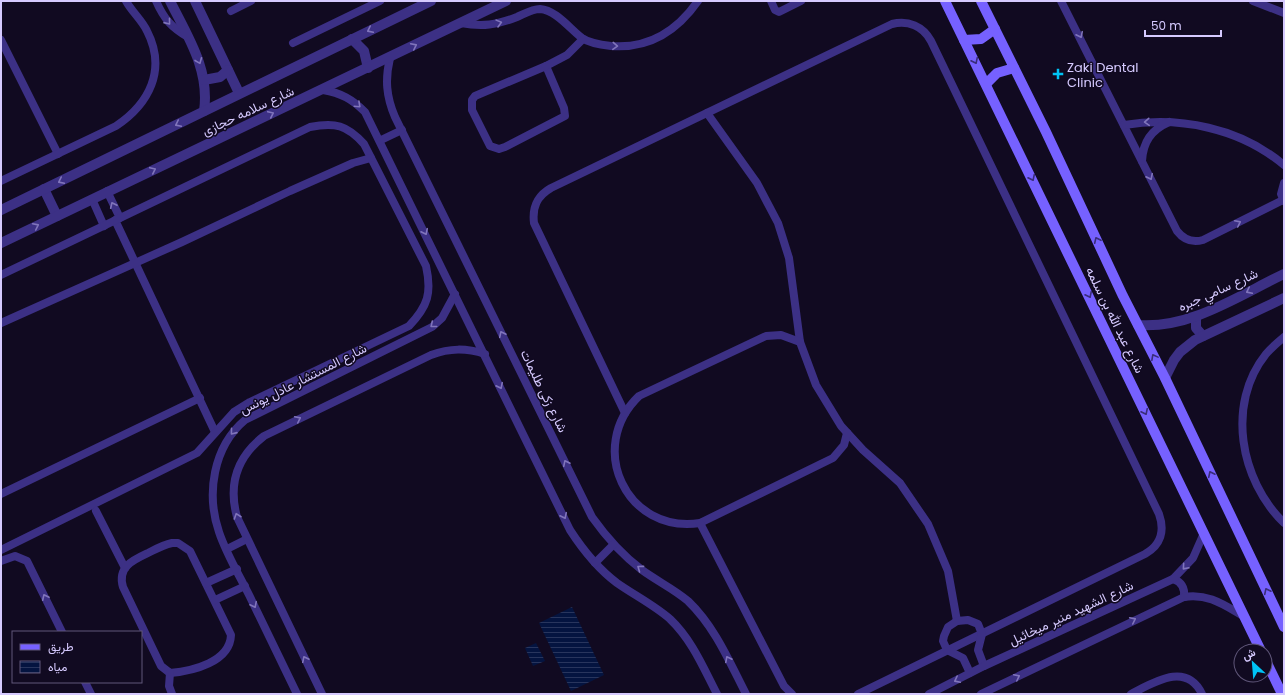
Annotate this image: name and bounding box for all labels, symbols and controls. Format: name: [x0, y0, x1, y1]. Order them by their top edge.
scale bar: [1145, 12, 1221, 38]
text: 50 m: [1151, 17, 1182, 34]
one-way arrow: [164, 18, 171, 25]
one-way arrow: [495, 19, 502, 28]
one-way arrow: [367, 25, 375, 33]
one-way arrow: [1075, 31, 1082, 39]
one-way arrow: [612, 42, 618, 51]
one-way arrow: [409, 43, 417, 51]
one-way arrow: [970, 57, 978, 65]
one-way arrow: [194, 58, 202, 65]
place label: Zaki Dental Clinic: [1067, 58, 1138, 92]
marker: Zaki Dental Clinic: [1052, 68, 1064, 80]
street label: شارع سلامه حجازى: [199, 81, 297, 141]
one-way arrow: [353, 100, 361, 108]
one-way arrow: [267, 111, 274, 119]
one-way arrow: [1144, 117, 1150, 126]
one-way arrow: [174, 119, 182, 126]
one-way arrow: [149, 167, 157, 175]
one-way arrow: [1145, 173, 1152, 180]
one-way arrow: [1027, 174, 1035, 181]
one-way arrow: [58, 176, 65, 184]
one-way arrow: [110, 202, 118, 209]
one-way arrow: [1234, 220, 1241, 228]
one-way arrow: [32, 223, 39, 231]
one-way arrow: [420, 227, 428, 235]
one-way arrow: [1094, 237, 1102, 245]
street label: شارع عبد الله بن سلمه: [1081, 264, 1149, 376]
street label: شارع سامي جبره: [1175, 264, 1261, 317]
one-way arrow: [1246, 286, 1253, 294]
one-way arrow: [1084, 291, 1092, 298]
one-way arrow: [430, 321, 438, 328]
one-way arrow: [499, 331, 507, 338]
street label: شارع المستشار عادل يونس: [236, 339, 370, 419]
street label: شارع زكى طليمات: [516, 346, 572, 436]
one-way arrow: [1152, 354, 1159, 361]
one-way arrow: [495, 382, 503, 390]
one-way arrow: [1141, 408, 1148, 415]
one-way arrow: [294, 416, 302, 424]
one-way arrow: [230, 428, 237, 435]
one-way arrow: [563, 460, 571, 467]
one-way arrow: [1208, 471, 1216, 479]
one-way arrow: [559, 511, 566, 519]
one-way arrow: [233, 513, 241, 520]
one-way arrow: [1183, 562, 1190, 569]
one-way arrow: [637, 565, 644, 572]
street label: شارع الشهيد منير ميخائيل: [1006, 576, 1136, 650]
one-way arrow: [1264, 588, 1272, 596]
one-way arrow: [42, 593, 50, 601]
one-way arrow: [249, 601, 257, 608]
one-way arrow: [1129, 617, 1137, 625]
legend: [12, 631, 142, 683]
text: طريق: [48, 638, 74, 655]
north arrow: [1233, 643, 1273, 683]
text: ش: [1239, 644, 1258, 664]
one-way arrow: [302, 656, 310, 663]
one-way arrow: [726, 656, 733, 663]
text: مياه: [48, 658, 67, 675]
one-way arrow: [1012, 674, 1020, 682]
one-way arrow: [954, 675, 961, 683]

